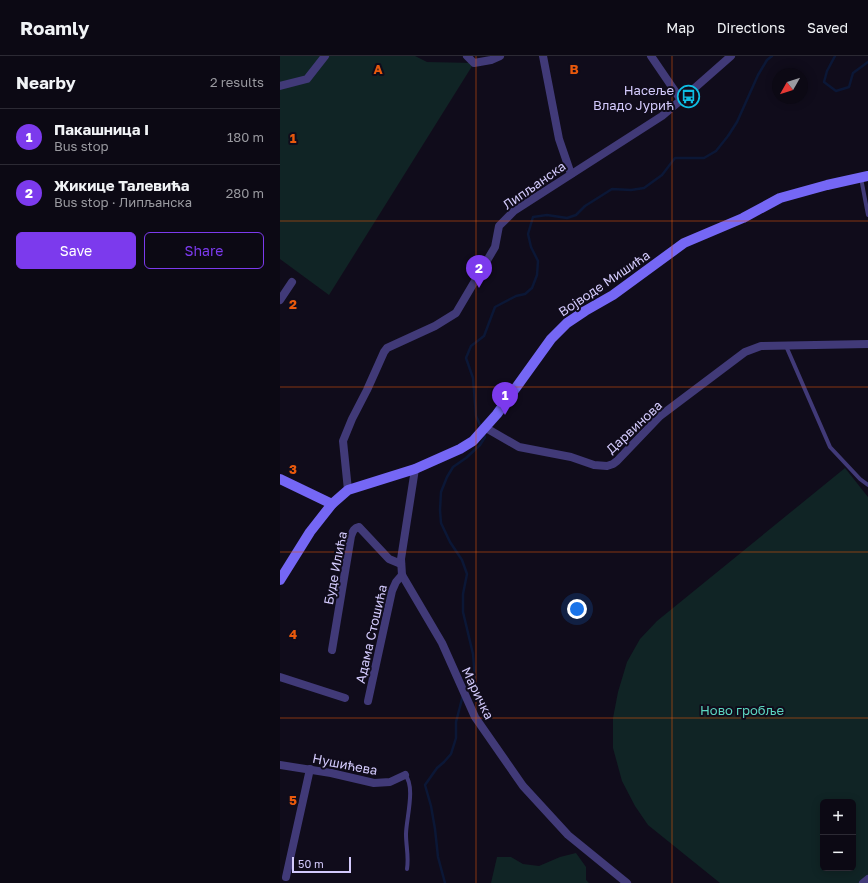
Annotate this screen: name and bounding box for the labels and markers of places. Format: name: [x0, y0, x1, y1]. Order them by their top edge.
place label: Насеље Владо Јурић: [593, 82, 674, 113]
bus stop icon: Насеље Владо Јурић: [676, 84, 702, 110]
pin: 2: [466, 255, 492, 288]
pin: 1: [492, 382, 518, 415]

